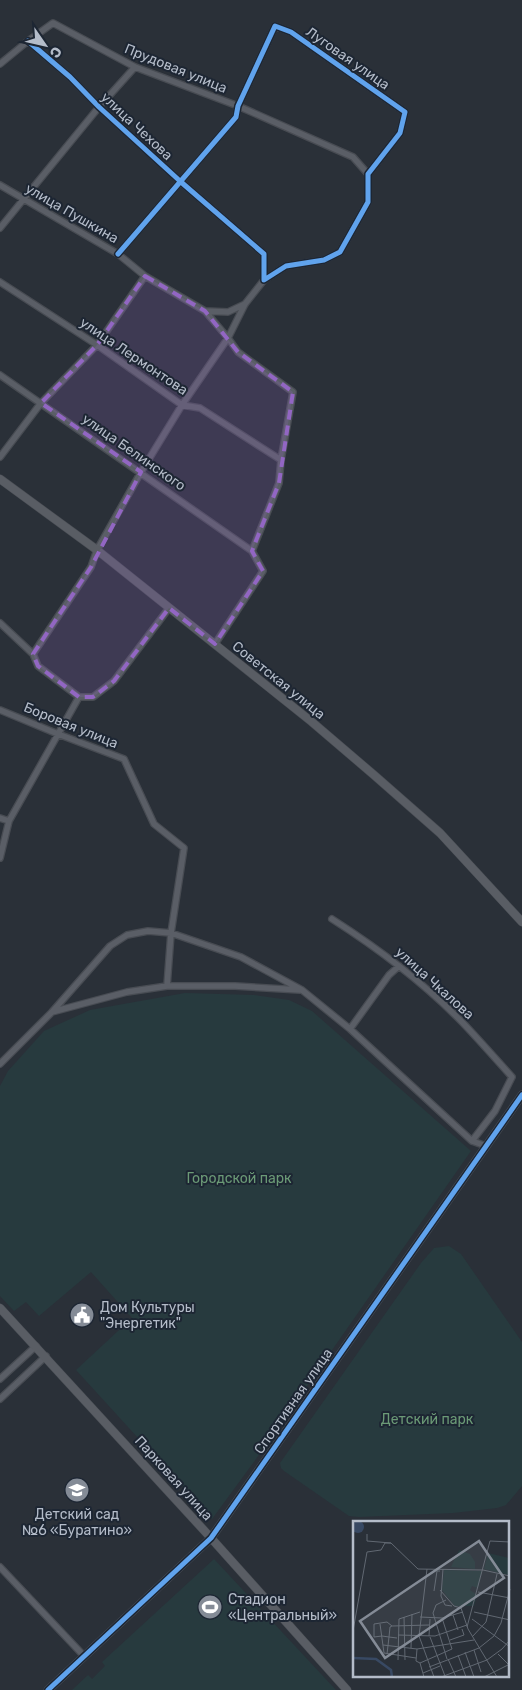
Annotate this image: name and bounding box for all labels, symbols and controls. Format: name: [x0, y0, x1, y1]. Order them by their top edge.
north arrow: [20, 20, 70, 70]
street label: Луговая улица: [303, 23, 393, 94]
street label: Прудовая улица: [122, 40, 230, 97]
text: С: [45, 43, 65, 61]
street label: улица Чехова: [97, 89, 176, 164]
street label: улица Пушкина: [22, 180, 121, 247]
street label: улица Лермонтова: [76, 314, 191, 399]
street label: улица Белинского: [79, 410, 189, 494]
street label: Советская улица: [229, 638, 329, 723]
street label: Боровая улица: [21, 699, 120, 752]
street label: улица Чкалова: [392, 944, 477, 1023]
park label: Городской парк: [186, 1170, 292, 1187]
place label: Дом Культуры "Энергетик": [100, 1299, 195, 1332]
public building icon: Дом Культуры "Энергетик": [69, 1302, 95, 1328]
street label: Спортивная улица: [251, 1345, 336, 1457]
park label: Детский парк: [381, 1411, 474, 1428]
street label: Парковая улица: [131, 1432, 216, 1524]
school or university icon: Детский сад №6 «Буратино»: [64, 1477, 90, 1503]
place label: Детский сад №6 «Буратино»: [22, 1506, 132, 1539]
inset map: [353, 1521, 510, 1678]
place label: Стадион «Центральный»: [228, 1591, 337, 1624]
sports icon: Стадион «Центральный»: [197, 1594, 223, 1620]

